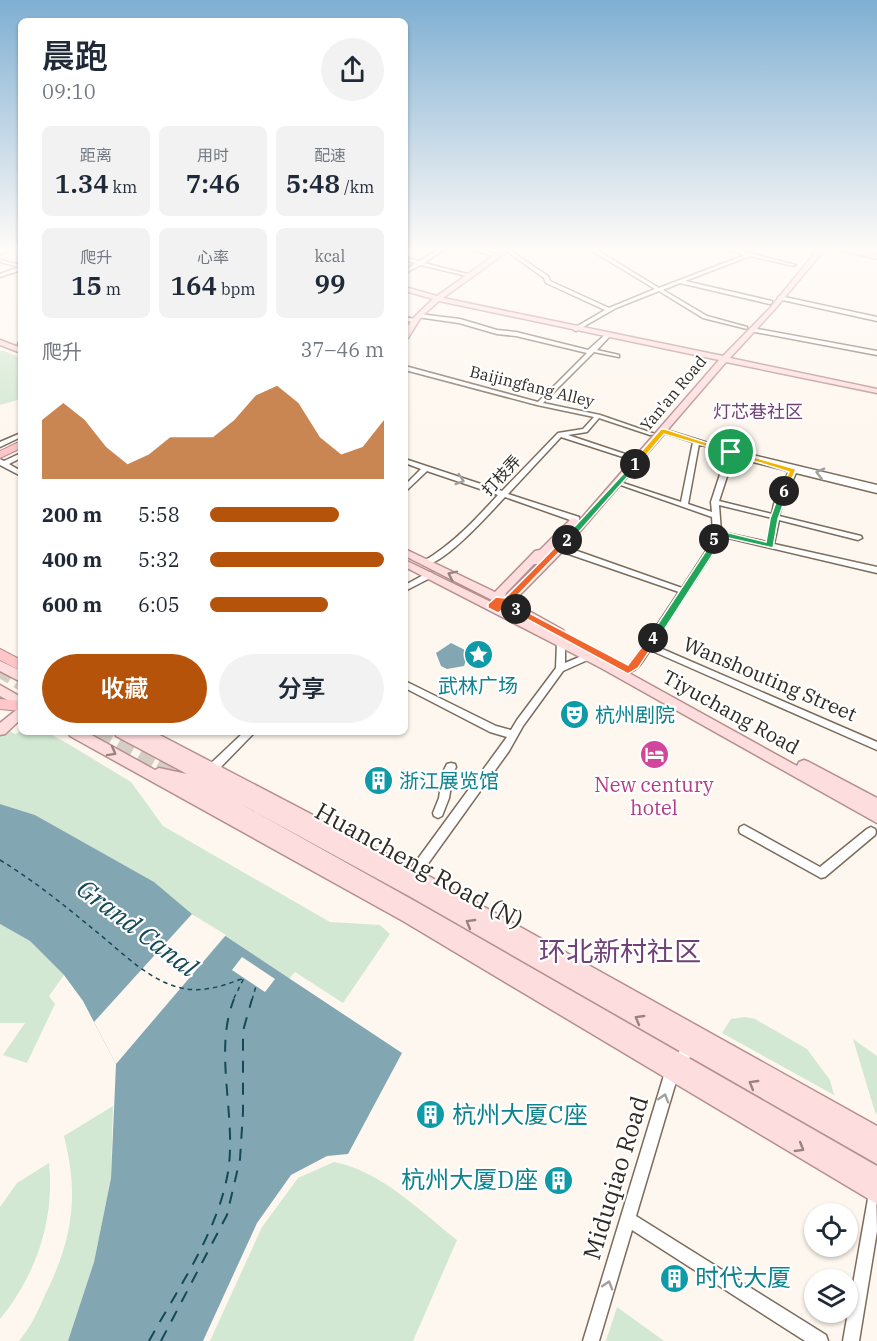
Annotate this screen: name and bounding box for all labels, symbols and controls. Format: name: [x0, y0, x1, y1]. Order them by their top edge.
text: 晨跑: [42, 34, 108, 77]
button: share: [321, 38, 384, 101]
text: 09:10: [42, 78, 96, 105]
text: 距离: [80, 145, 112, 165]
text: 用时: [197, 145, 229, 165]
text: 配速: [314, 145, 346, 165]
text: 1.34: [55, 166, 109, 200]
text: 7:46: [186, 166, 240, 200]
text: 5:48: [286, 166, 340, 200]
text: km: [109, 177, 137, 197]
text: /km: [340, 177, 374, 197]
text: kcal: [315, 246, 345, 266]
text: 爬升: [80, 247, 112, 267]
text: 心率: [197, 247, 229, 267]
text: 99: [314, 266, 346, 300]
text: 15: [71, 268, 102, 302]
text: 164: [170, 268, 217, 302]
text: m: [102, 279, 121, 299]
text: bpm: [217, 279, 256, 299]
text: 37–46 m: [301, 336, 384, 363]
text: 爬升: [42, 338, 82, 365]
street label: Yan'an Road: [636, 351, 710, 435]
street label: Baijingfang Alley: [468, 361, 597, 411]
district label: 灯芯巷社区: [713, 400, 803, 423]
pin: [705, 426, 756, 477]
icon: arrive: [714, 435, 747, 468]
pin: 1: [620, 449, 650, 479]
street label: 打枝弄: [477, 451, 525, 499]
text: 1: [630, 454, 640, 474]
one-way arrow: [815, 468, 826, 480]
one-way arrow: [454, 473, 465, 485]
pin: 6: [769, 476, 799, 506]
text: 6: [779, 481, 789, 501]
text: 200 m: [42, 501, 102, 528]
text: 5:58: [138, 501, 180, 528]
pin: 5: [699, 524, 729, 554]
pin: 2: [552, 525, 582, 555]
text: 5: [709, 529, 719, 549]
text: 2: [562, 530, 572, 550]
text: 400 m: [42, 546, 102, 573]
text: 5:32: [138, 546, 180, 573]
one-way arrow: [448, 571, 459, 583]
text: 600 m: [42, 591, 102, 618]
text: 6:05: [138, 591, 180, 618]
pin: 3: [501, 594, 531, 624]
text: 3: [511, 599, 521, 619]
pin: 4: [638, 623, 668, 653]
text: 4: [648, 628, 658, 648]
street label: Wanshouting Street: [679, 630, 861, 727]
place icon: 武林广场: [462, 639, 494, 671]
button: 收藏: [42, 654, 207, 723]
button: 分享: [219, 654, 384, 723]
street label: Tiyuchang Road: [658, 663, 804, 760]
place label: 武林广场: [438, 672, 518, 699]
theatre icon: 杭州剧院: [558, 699, 590, 731]
place label: 杭州剧院: [595, 701, 675, 728]
hotel icon: New century hotel: [638, 738, 670, 770]
one-way arrow: [106, 745, 116, 756]
building icon: 浙江展览馆: [362, 765, 394, 797]
place label: 浙江展览馆: [399, 767, 499, 794]
place label: New century hotel: [594, 771, 714, 821]
street label: Huancheng Road (N): [310, 794, 529, 936]
water label: Grand Canal: [70, 871, 205, 984]
one-way arrow: [465, 918, 476, 930]
district label: 环北新村社区: [539, 933, 701, 968]
one-way arrow: [635, 1015, 645, 1026]
one-way arrow: [749, 1080, 759, 1092]
street label: Miduqiao Road: [575, 1092, 655, 1263]
one-way arrow: [657, 1093, 669, 1104]
place label: 杭州大厦C座: [452, 1098, 588, 1130]
building icon: 杭州大厦C座: [415, 1099, 447, 1131]
one-way arrow: [794, 1140, 804, 1152]
place label: 杭州大厦D座: [401, 1163, 538, 1195]
building icon: 杭州大厦D座: [543, 1164, 575, 1196]
map controls: [804, 1203, 858, 1323]
button: locate: [804, 1203, 858, 1257]
place label: 时代大厦: [695, 1261, 791, 1293]
building icon: 时代大厦: [658, 1262, 690, 1294]
button: layers: [804, 1269, 858, 1323]
one-way arrow: [600, 1280, 613, 1291]

